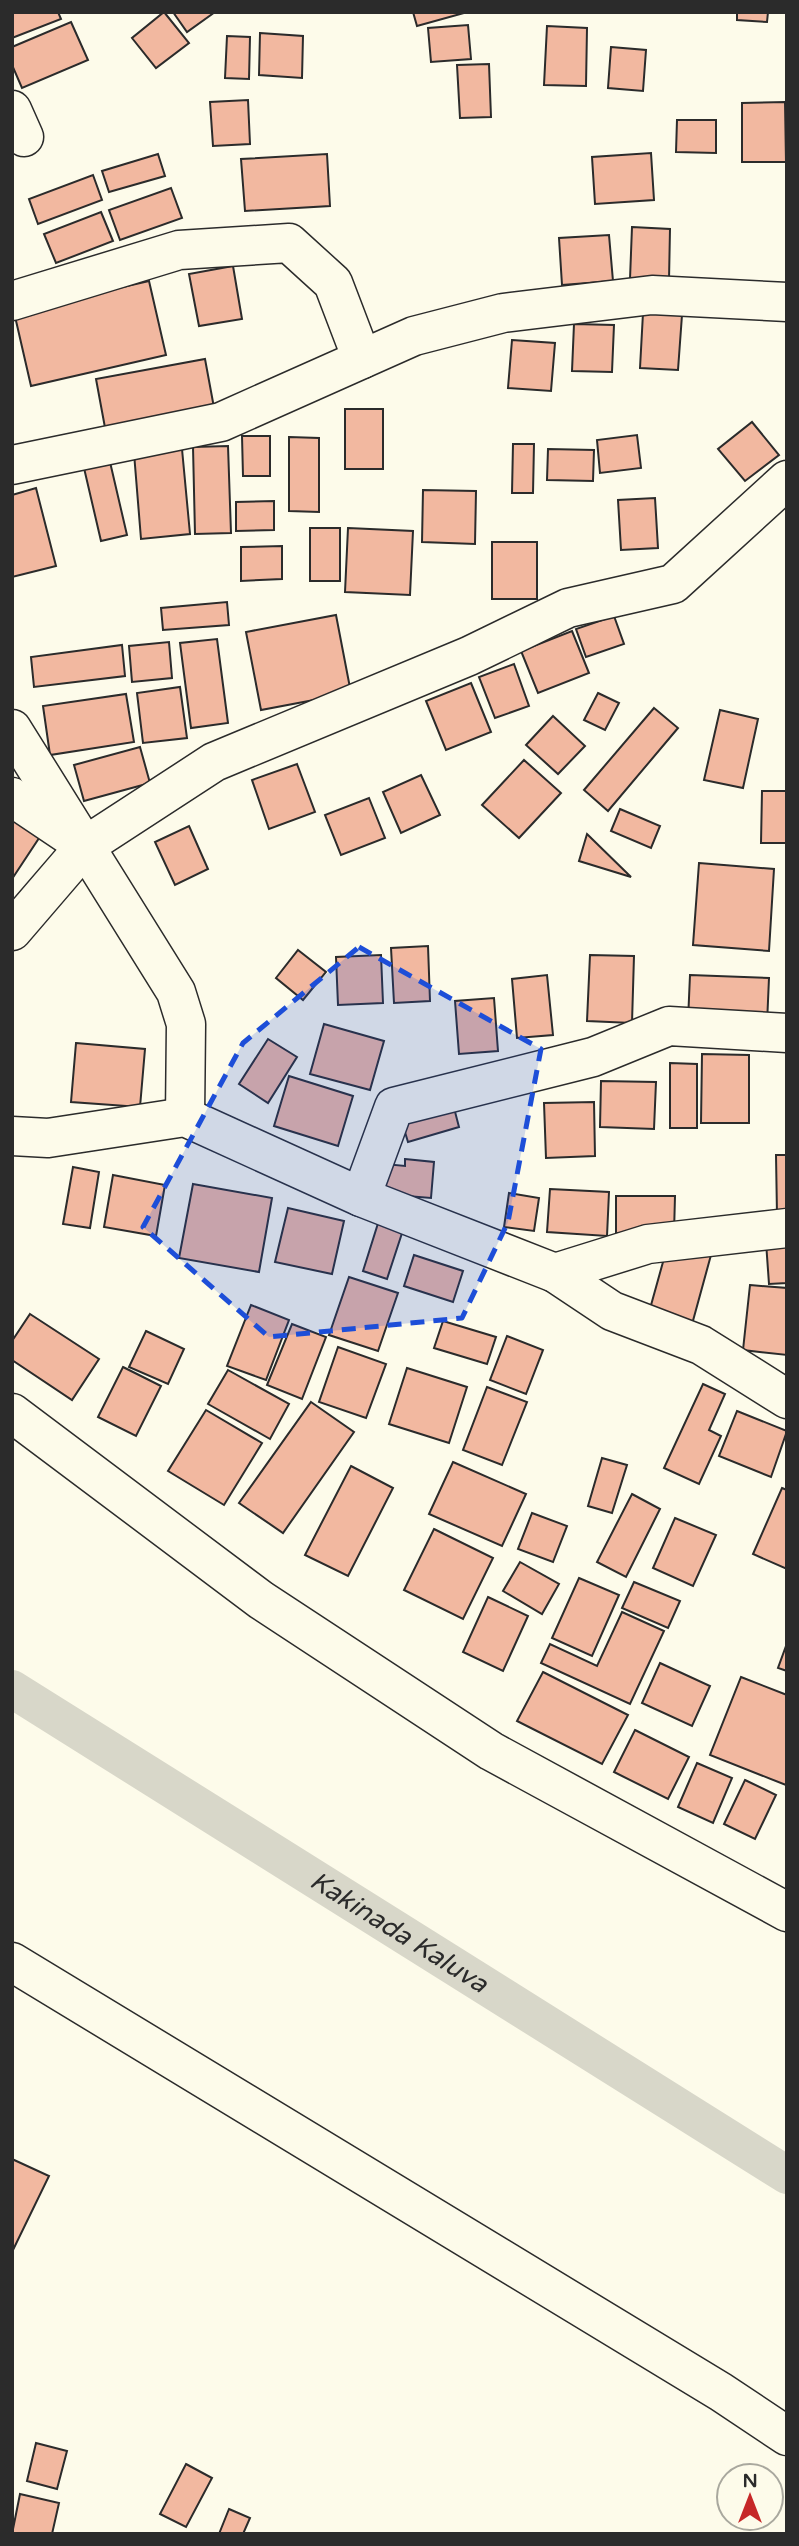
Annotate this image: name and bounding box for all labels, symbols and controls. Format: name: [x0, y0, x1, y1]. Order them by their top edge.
water label: Kakinada Kaluva: [304, 1865, 495, 2000]
north arrow: [715, 2462, 785, 2532]
text: N: [742, 2470, 758, 2492]

